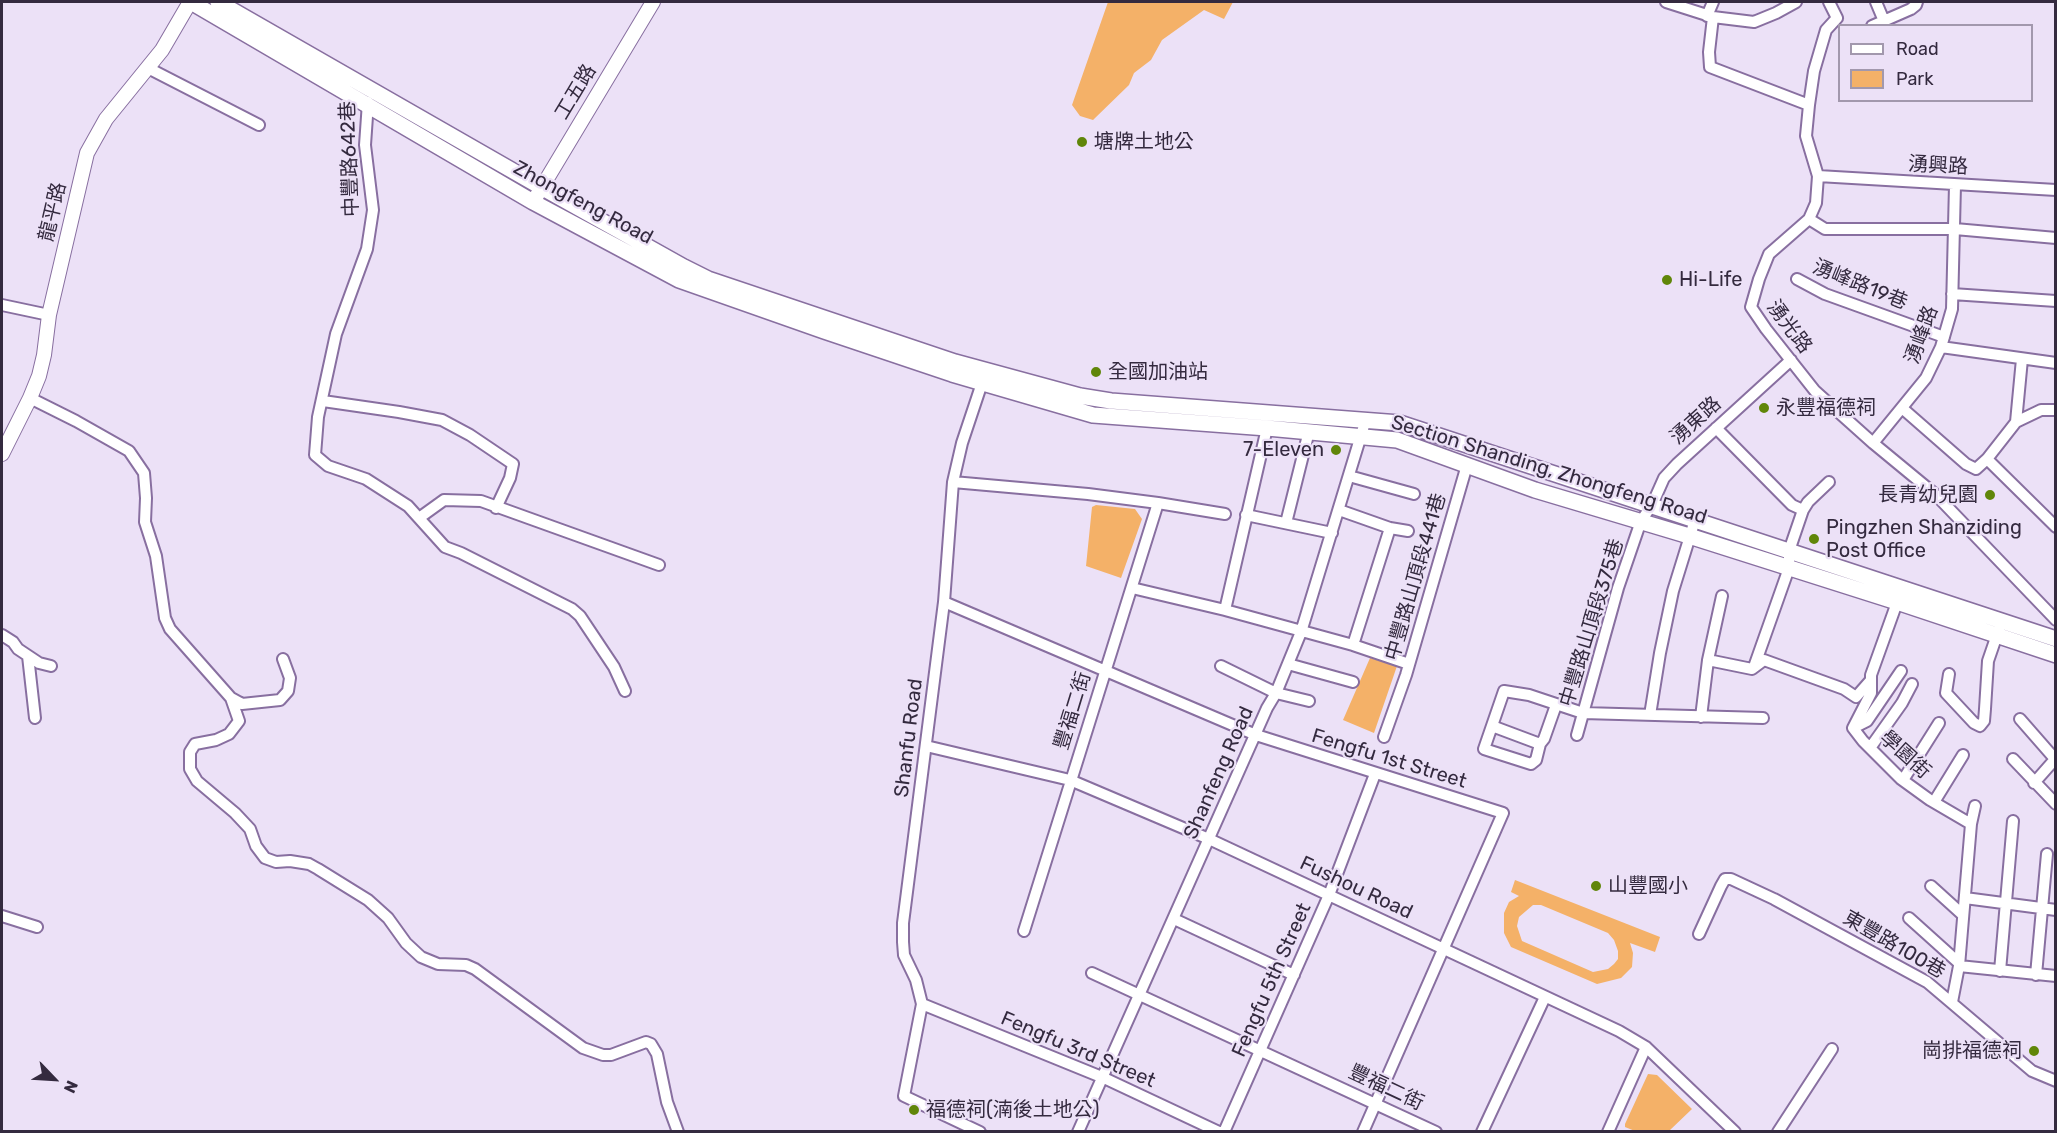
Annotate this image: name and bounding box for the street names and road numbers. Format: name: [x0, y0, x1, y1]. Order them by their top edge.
street label: 工五路: [550, 60, 602, 124]
street label: 中豐路642巷: [336, 101, 364, 217]
street label: 湧興路: [1907, 152, 1969, 180]
street label: Zhongfeng Road: [509, 156, 657, 250]
street label: 龍平路: [35, 180, 71, 244]
street label: 湧峰路19巷: [1809, 255, 1911, 315]
street label: 湧光路: [1761, 296, 1817, 358]
street label: 湧峰路: [1900, 303, 1944, 367]
street label: 湧東路: [1666, 392, 1726, 450]
street label: Section Shanding, Zhongfeng Road: [1388, 410, 1710, 530]
street label: 中豐路山頂段441巷: [1381, 491, 1451, 663]
street label: 中豐路山頂段375巷: [1555, 536, 1629, 710]
street label: 豐福二街: [1050, 669, 1096, 753]
street label: Shanfu Road: [890, 677, 928, 799]
street label: Shanfeng Road: [1179, 703, 1259, 843]
street label: Fengfu 1st Street: [1309, 724, 1469, 794]
street label: 學園街: [1875, 726, 1935, 784]
street label: Fushou Road: [1296, 851, 1416, 925]
street label: Fengfu 5th Street: [1227, 899, 1317, 1061]
street label: 東豐路100巷: [1839, 906, 1949, 984]
street label: Fengfu 3rd Street: [997, 1007, 1159, 1093]
street label: 豐福二街: [1345, 1060, 1427, 1116]

